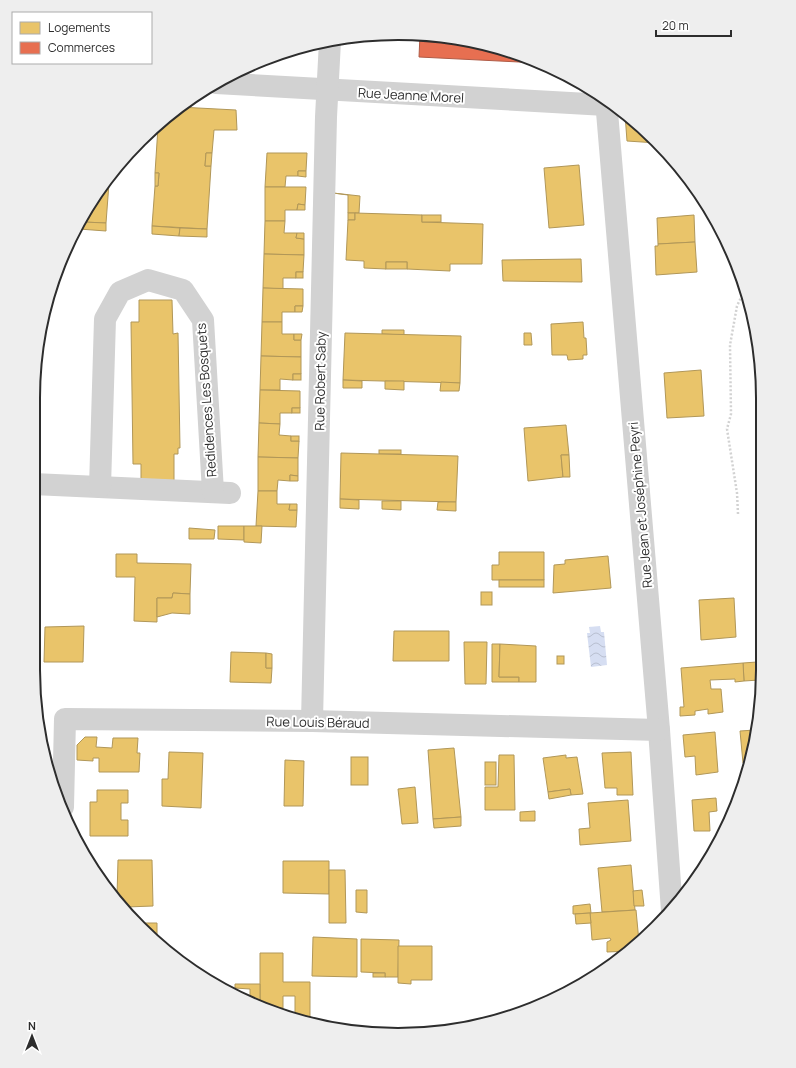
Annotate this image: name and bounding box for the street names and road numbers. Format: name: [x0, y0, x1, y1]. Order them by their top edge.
street label: Rue Jeanne Morel: [357, 83, 465, 107]
street label: Redidences Les Bosquets: [192, 322, 220, 478]
street label: Rue Robert Saby: [310, 331, 330, 431]
street label: Rue Jean et Joséphine Peyri: [624, 421, 656, 589]
street label: Rue Louis Béraud: [266, 712, 370, 732]

